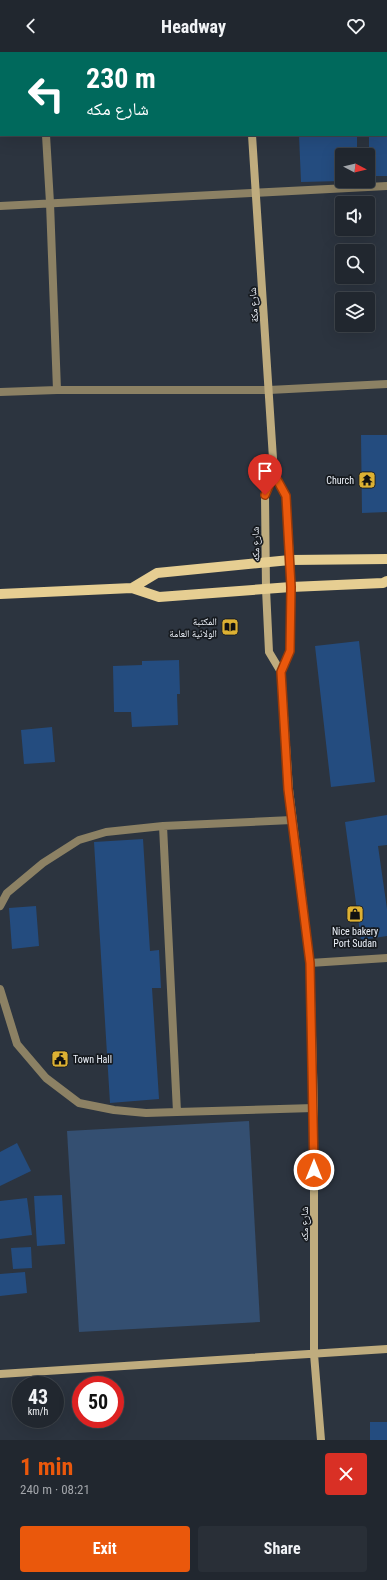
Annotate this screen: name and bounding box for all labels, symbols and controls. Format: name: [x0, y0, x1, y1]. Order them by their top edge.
icon: back: [20, 15, 42, 37]
icon: heart: [345, 15, 367, 37]
text: Headway: [161, 16, 226, 37]
text: 230 m: [86, 62, 156, 95]
icon: left: [20, 68, 72, 120]
text: شارع مكه: [86, 98, 149, 119]
north arrow: [335, 148, 375, 188]
map controls: [335, 148, 375, 332]
button: sound: [335, 196, 375, 236]
button: search: [335, 244, 375, 284]
street label: شارع مكة: [247, 287, 261, 323]
button: layers: [335, 292, 375, 332]
pin: [248, 454, 282, 495]
icon: arrive: [254, 460, 276, 482]
temple icon: Church: [357, 470, 377, 490]
place label: Church: [326, 475, 354, 486]
street label: شارع مكه: [250, 526, 262, 562]
place label: المكتبة الولائية العامة: [169, 616, 217, 639]
library icon: المكتبة الولائية العامة: [220, 617, 240, 637]
shop icon: Nice bakery Port Sudan: [345, 904, 365, 924]
place label: Nice bakery Port Sudan: [332, 926, 378, 949]
public building icon: Town Hall: [50, 1049, 70, 1069]
place label: Town Hall: [73, 1054, 112, 1065]
position arrow: [293, 1149, 335, 1191]
street label: شارع مكه: [299, 1206, 311, 1241]
speed limit sign: 50: [72, 1376, 124, 1428]
text: 43: [28, 1385, 48, 1409]
text: km/h: [28, 1406, 48, 1417]
text: 1 min: [20, 1453, 73, 1481]
button: close: [325, 1453, 367, 1495]
text: 240 m · 08:21: [20, 1482, 90, 1497]
button: Exit: [20, 1526, 190, 1572]
button: Share: [198, 1526, 367, 1572]

